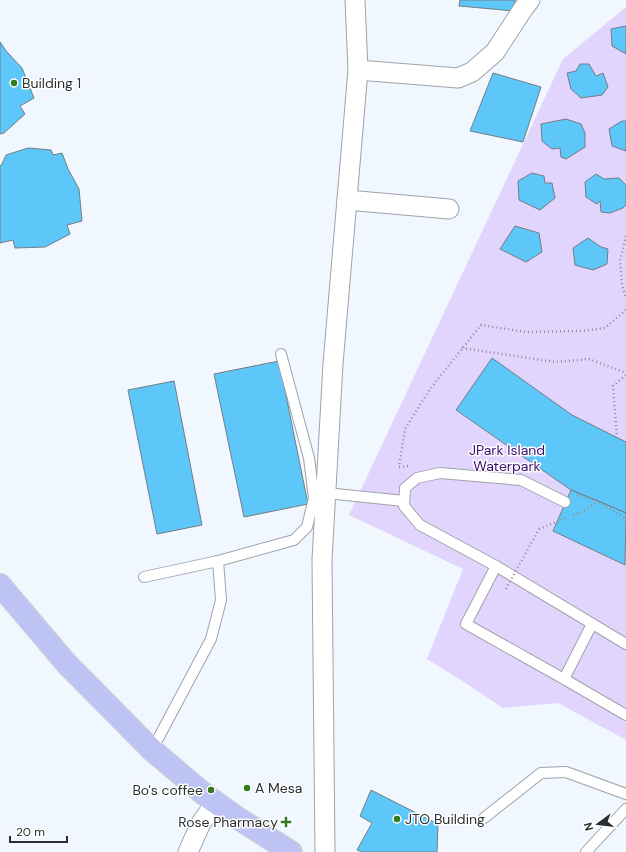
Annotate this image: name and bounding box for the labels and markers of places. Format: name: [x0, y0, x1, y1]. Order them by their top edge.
place label: Building 1: [22, 74, 81, 92]
marker: Building 1: [9, 78, 19, 88]
place label: A Mesa: [255, 779, 302, 797]
place label: Bo's coffee: [132, 781, 203, 799]
marker: A Mesa: [242, 783, 252, 793]
marker: Bo's coffee: [206, 785, 216, 795]
place label: JTO Building: [405, 810, 485, 828]
place label: Rose Pharmacy: [178, 813, 278, 831]
marker: JTO Building: [392, 814, 402, 824]
marker: Rose Pharmacy: [281, 817, 291, 827]

